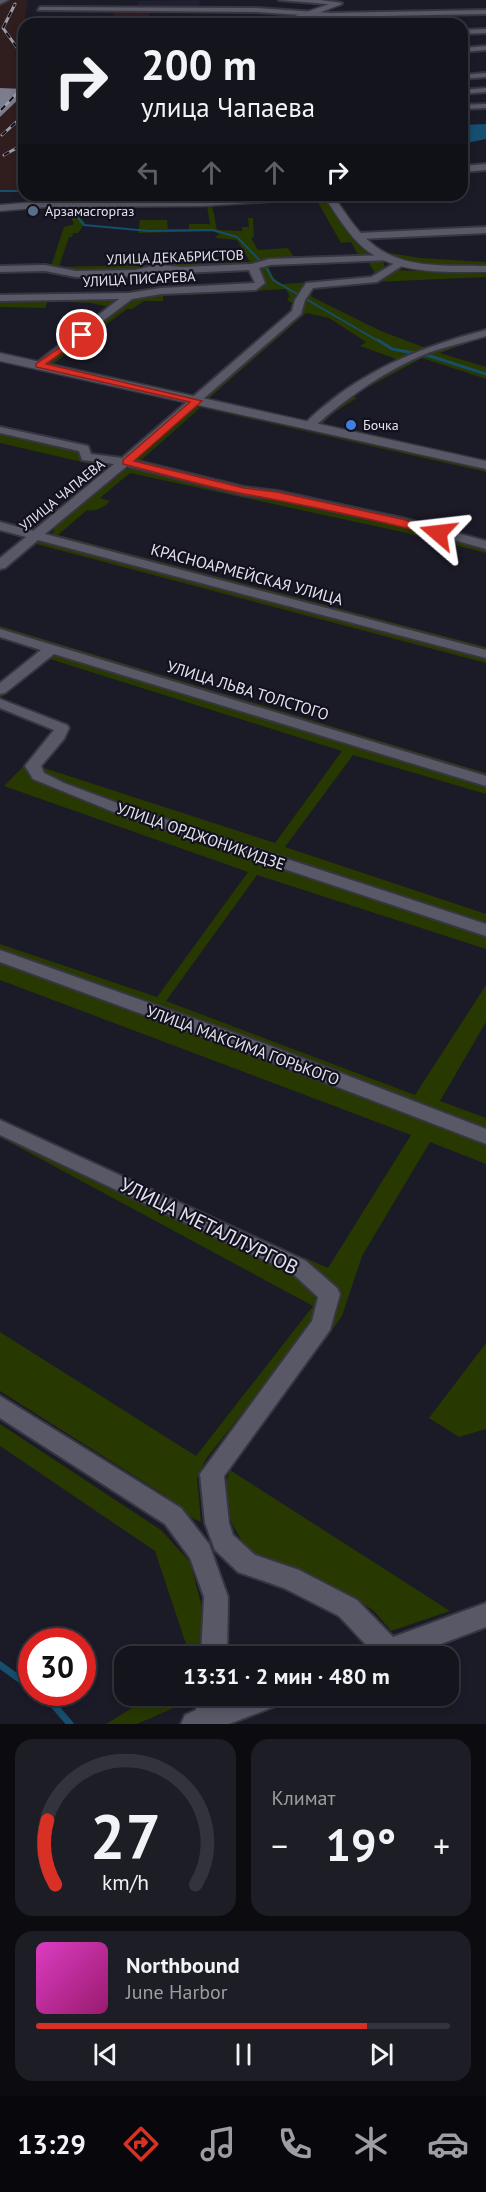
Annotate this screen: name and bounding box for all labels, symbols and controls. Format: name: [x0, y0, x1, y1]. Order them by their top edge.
text: 200 m: [141, 37, 257, 92]
icon: right: [42, 42, 120, 120]
text: улица Чапаева: [141, 90, 315, 124]
icon: left: [132, 156, 165, 189]
icon: ahead: [195, 156, 228, 189]
icon: ahead: [258, 156, 291, 189]
icon: right: [321, 156, 354, 189]
place label: Арзамасгоргаз: [45, 202, 134, 220]
marker: Арзамасгоргаз: [26, 204, 40, 218]
street label: УЛИЦА ДЕКАБРИСТОВ: [106, 246, 244, 268]
street label: УЛИЦА ПИСАРЕВА: [82, 267, 197, 291]
pin: [56, 309, 107, 360]
icon: arrive: [65, 318, 98, 351]
place label: Бочка: [363, 416, 399, 434]
marker: Бочка: [344, 418, 358, 432]
street label: УЛИЦА ЧАПАЕВА: [16, 455, 109, 535]
position arrow: [406, 501, 470, 565]
street label: КРАСНОАРМЕЙСКАЯ УЛИЦА: [149, 539, 346, 609]
street label: УЛИЦА ЛЬВА ТОЛСТОГО: [165, 656, 331, 724]
street label: УЛИЦА ОРДЖОНИКИДЗЕ: [114, 798, 288, 874]
street label: УЛИЦА МАКСИМА ГОРЬКОГО: [144, 1001, 342, 1089]
street label: УЛИЦА МЕТАЛЛУРГОВ: [116, 1171, 302, 1281]
speed limit sign: 30: [18, 1628, 96, 1706]
text: 13:31 · 2 мин · 480 m: [183, 1662, 390, 1690]
text: Климат: [272, 1785, 335, 1811]
text: 27: [90, 1795, 161, 1876]
text: 19°: [325, 1815, 396, 1873]
text: −: [272, 1824, 288, 1867]
text: +: [433, 1824, 450, 1867]
text: km/h: [102, 1868, 149, 1896]
text: Northbound: [126, 1951, 240, 1979]
text: June Harbor: [126, 1979, 228, 2005]
icon: previous: [89, 2038, 122, 2071]
icon: pause: [227, 2038, 260, 2071]
icon: next: [365, 2038, 398, 2071]
icon: directions: [120, 2123, 162, 2165]
icon: music: [197, 2123, 239, 2165]
icon: phone: [274, 2123, 316, 2165]
icon: climate: [350, 2123, 392, 2165]
icon: car: [427, 2123, 469, 2165]
text: 13:29: [17, 2127, 86, 2161]

